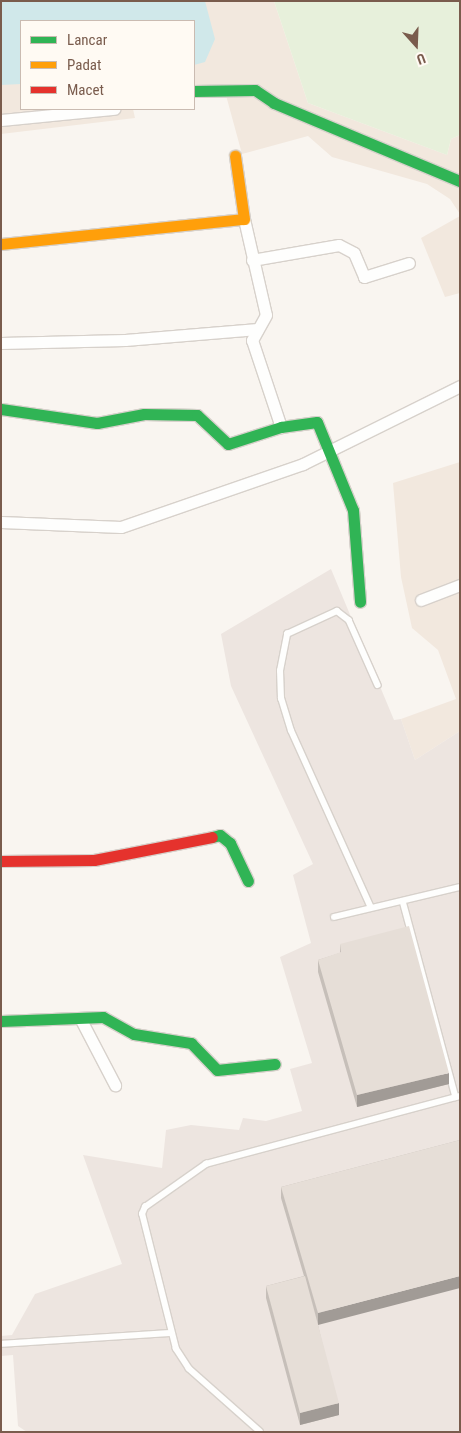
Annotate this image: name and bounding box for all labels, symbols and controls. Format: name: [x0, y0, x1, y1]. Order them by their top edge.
legend: [20, 20, 195, 110]
north arrow: [391, 20, 441, 70]
text: Lancar: [67, 31, 107, 49]
text: U: [415, 50, 428, 68]
text: Padat: [67, 56, 101, 74]
text: Macet: [67, 81, 104, 99]

